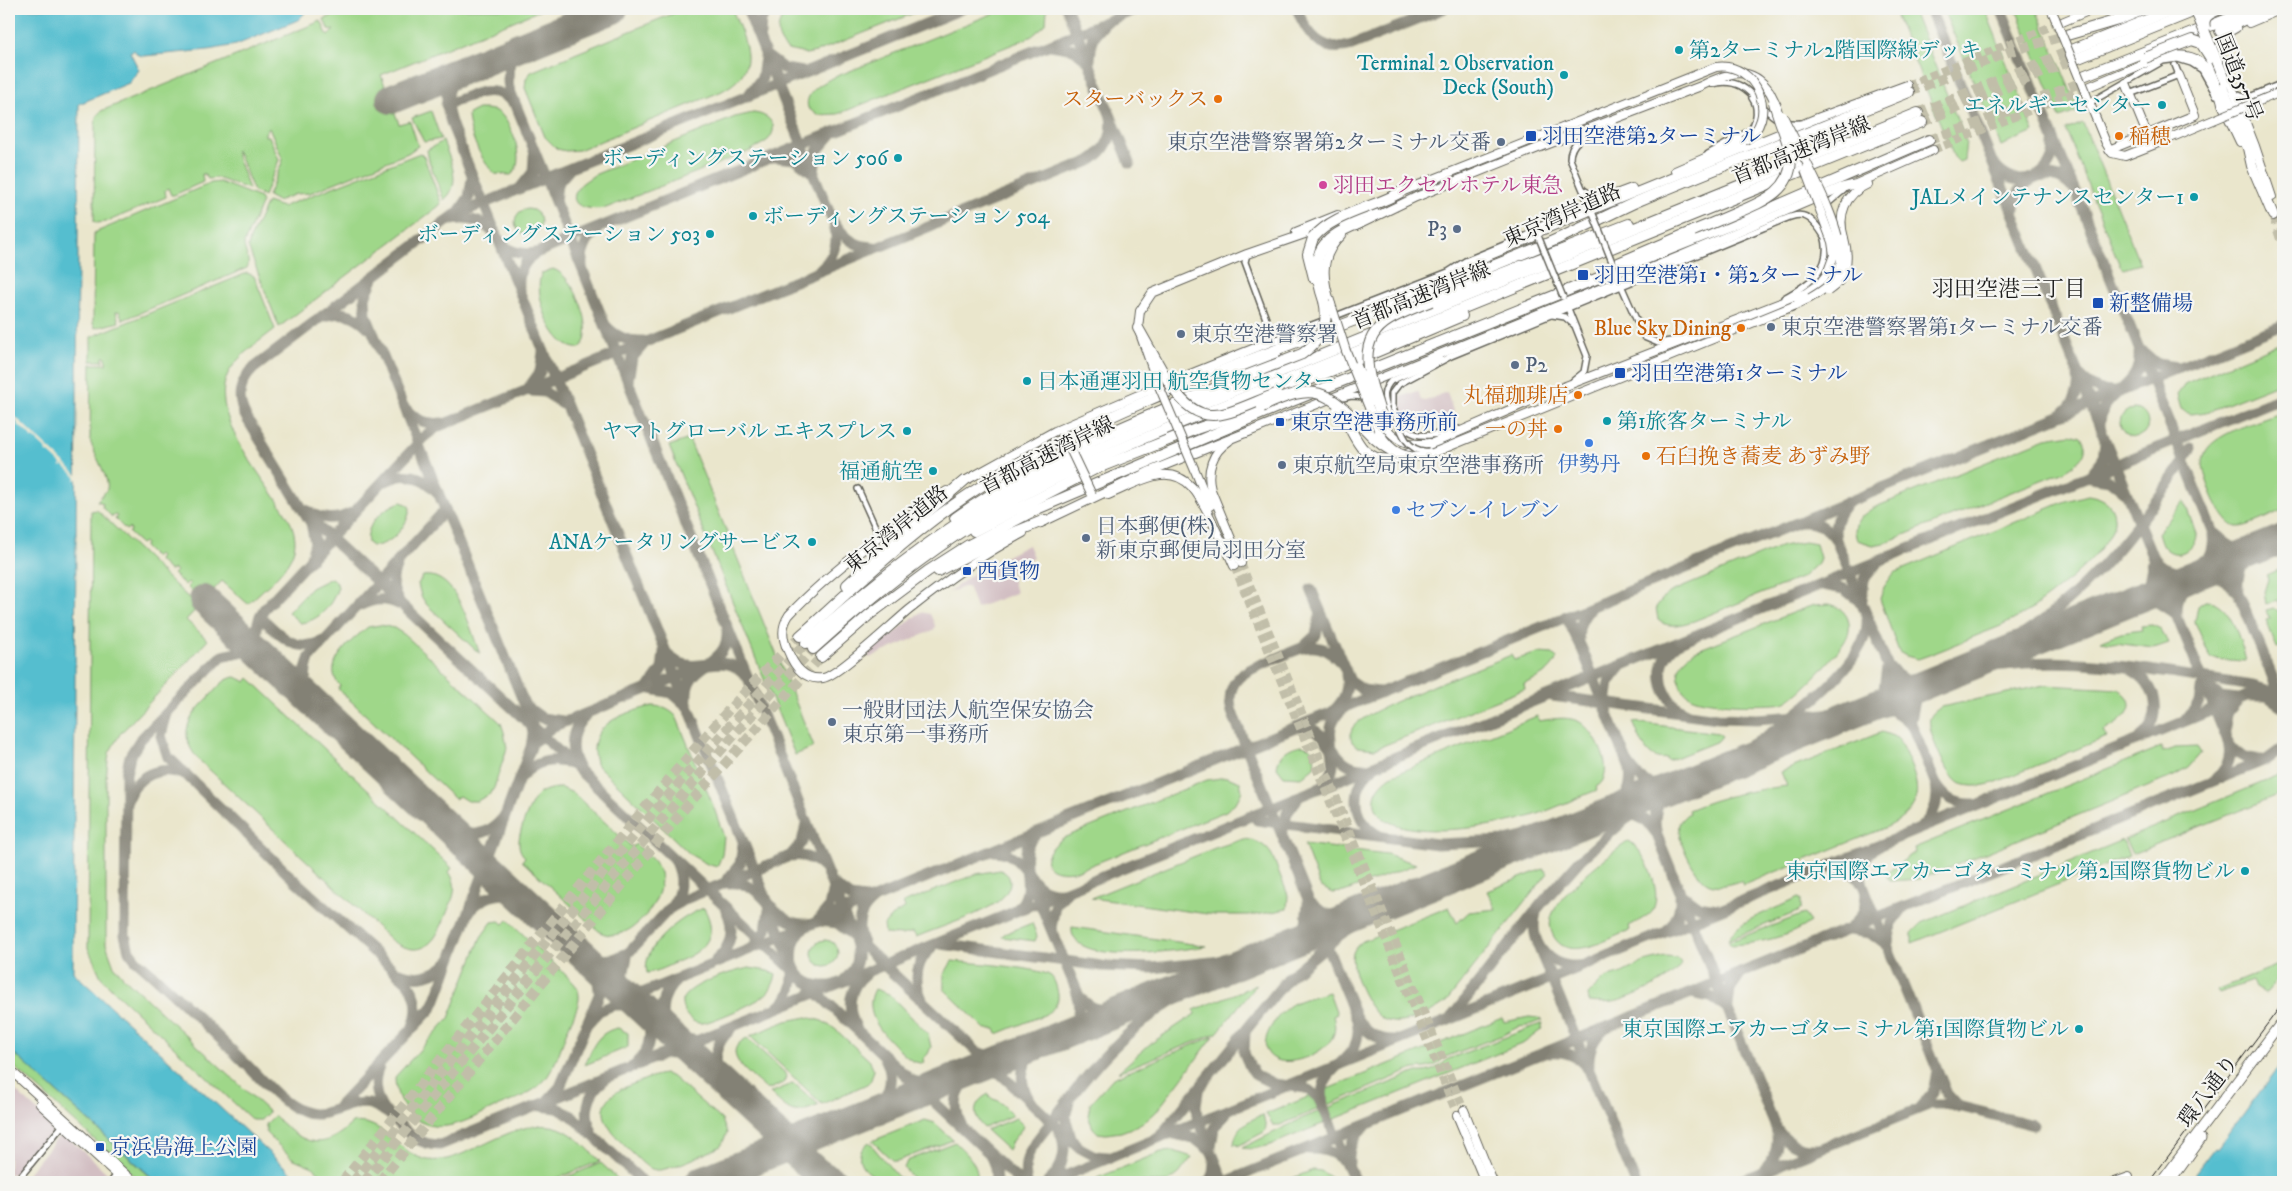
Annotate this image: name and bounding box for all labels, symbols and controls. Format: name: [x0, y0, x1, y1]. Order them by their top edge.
street label: 国道357号: [2209, 30, 2267, 125]
place label: 第2ターミナル2階国際線デッキ: [1689, 38, 1981, 64]
marker: 第2ターミナル2階国際線デッキ: [1673, 44, 1685, 56]
place label: Terminal 2 Observation Deck (South): [1357, 51, 1554, 101]
marker: Terminal 2 Observation Deck (South): [1558, 69, 1570, 81]
place label: スターバックス: [1062, 87, 1208, 113]
marker: スターバックス: [1212, 93, 1224, 105]
place label: エネルギーセンター: [1964, 93, 2152, 119]
marker: エネルギーセンター: [2156, 99, 2168, 111]
street label: 首都高速湾岸線: [1728, 111, 1874, 191]
place label: 羽田空港第2ターミナル: [1542, 124, 1761, 150]
place label: 稲穂: [2129, 124, 2171, 150]
marker: 羽田空港第2ターミナル: [1524, 129, 1538, 143]
place label: 東京空港警察署第2ターミナル交番: [1167, 130, 1491, 156]
marker: 稲穂: [2113, 130, 2125, 142]
marker: 東京空港警察署第2ターミナル交番: [1495, 136, 1507, 148]
place label: ボーディングステーション 506: [602, 146, 889, 172]
marker: ボーディングステーション 506: [892, 152, 904, 164]
place label: 羽田エクセルホテル東急: [1333, 173, 1563, 199]
street label: 東京湾岸道路: [1500, 178, 1625, 253]
marker: 羽田エクセルホテル東急: [1317, 179, 1329, 191]
place label: JALメインテナンスセンター1: [1910, 185, 2184, 211]
marker: JALメインテナンスセンター1: [2188, 191, 2200, 203]
place label: ボーディングステーション 504: [763, 204, 1051, 230]
marker: ボーディングステーション 504: [747, 210, 759, 222]
place label: P3: [1427, 217, 1447, 243]
place label: ボーディングステーション 503: [417, 222, 700, 248]
marker: P3: [1451, 223, 1463, 235]
marker: ボーディングステーション 503: [704, 228, 716, 240]
street label: 首都高速湾岸線: [1348, 256, 1494, 336]
place label: 羽田空港第1・第2ターミナル: [1594, 263, 1863, 289]
marker: 羽田空港第1・第2ターミナル: [1576, 268, 1590, 282]
district label: 羽田空港三丁目: [1932, 276, 2086, 303]
place label: 新整備場: [2109, 291, 2193, 317]
marker: 新整備場: [2091, 296, 2105, 310]
place label: 東京空港警察署第1ターミナル交番: [1781, 315, 2103, 341]
place label: Blue Sky Dining: [1594, 316, 1732, 342]
marker: 東京空港警察署第1ターミナル交番: [1765, 321, 1777, 333]
place label: 東京空港警察署: [1191, 322, 1338, 348]
marker: Blue Sky Dining: [1735, 322, 1747, 334]
marker: 東京空港警察署: [1175, 328, 1187, 340]
place label: P2: [1525, 353, 1548, 379]
marker: P2: [1509, 359, 1521, 371]
place label: 羽田空港第1ターミナル: [1631, 361, 1848, 387]
marker: 羽田空港第1ターミナル: [1613, 366, 1627, 380]
place label: 日本通運羽田 航空貨物センター: [1037, 369, 1335, 395]
marker: 日本通運羽田 航空貨物センター: [1021, 375, 1033, 387]
place label: 丸福珈琲店: [1463, 383, 1568, 409]
marker: 丸福珈琲店: [1572, 389, 1584, 401]
place label: 第1旅客ターミナル: [1617, 409, 1792, 435]
place label: 東京空港事務所前: [1290, 410, 1458, 436]
street label: 首都高速湾岸線: [976, 411, 1119, 501]
marker: 第1旅客ターミナル: [1601, 415, 1613, 427]
marker: 東京空港事務所前: [1274, 416, 1286, 428]
place label: 一の丼: [1485, 417, 1548, 443]
place label: ヤマトグローバル エキスプレス: [602, 419, 897, 445]
marker: 一の丼: [1552, 423, 1564, 435]
marker: ヤマトグローバル エキスプレス: [901, 425, 913, 437]
marker: 伊勢丹: [1583, 437, 1595, 449]
place label: 石臼挽き蕎麦 あずみ野: [1656, 444, 1871, 470]
marker: 石臼挽き蕎麦 あずみ野: [1640, 450, 1652, 462]
place label: 伊勢丹: [1558, 452, 1621, 478]
place label: 東京航空局東京空港事務所: [1292, 453, 1544, 479]
place label: 福通航空: [839, 459, 923, 485]
marker: 東京航空局東京空港事務所: [1276, 459, 1288, 471]
marker: 福通航空: [927, 465, 939, 477]
street label: 東京湾岸道路: [839, 480, 954, 580]
place label: セブン-イレブン: [1406, 498, 1560, 524]
marker: セブン-イレブン: [1390, 504, 1402, 516]
place label: 日本郵便(株) 新東京郵便局羽田分室: [1096, 514, 1306, 564]
place label: ANAケータリングサービス: [549, 530, 802, 556]
marker: 日本郵便(株) 新東京郵便局羽田分室: [1080, 532, 1092, 544]
marker: ANAケータリングサービス: [806, 536, 818, 548]
place label: 西貨物: [977, 559, 1040, 585]
marker: 西貨物: [961, 565, 973, 577]
place label: 一般財団法人航空保安協会 東京第一事務所: [842, 698, 1094, 748]
marker: 一般財団法人航空保安協会 東京第一事務所: [826, 716, 838, 728]
place label: 東京国際エアカーゴターミナル第2国際貨物ビル: [1785, 859, 2235, 885]
marker: 東京国際エアカーゴターミナル第2国際貨物ビル: [2239, 865, 2251, 877]
place label: 東京国際エアカーゴターミナル第1国際貨物ビル: [1622, 1017, 2069, 1043]
marker: 東京国際エアカーゴターミナル第1国際貨物ビル: [2073, 1023, 2085, 1035]
street label: 環八通り: [2173, 1050, 2244, 1133]
place label: 京浜島海上公園: [110, 1135, 257, 1161]
marker: 京浜島海上公園: [94, 1141, 106, 1153]

